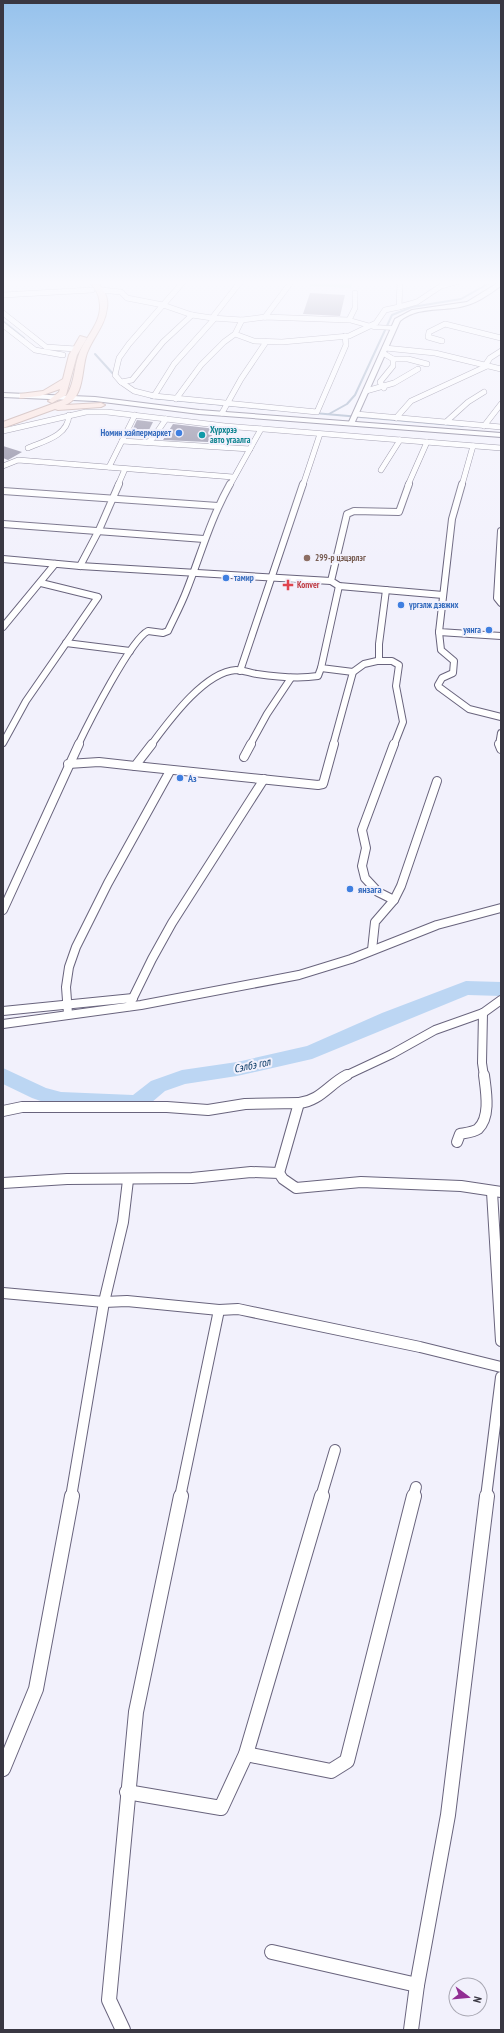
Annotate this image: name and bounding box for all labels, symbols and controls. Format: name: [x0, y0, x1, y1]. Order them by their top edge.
place label: Хүрхрээ авто угаалга: [210, 424, 251, 445]
place label: Номин хайпермаркет: [100, 427, 172, 438]
marker: Номин хайпермаркет: [174, 428, 184, 438]
marker: Хүрхрээ авто угаалга: [197, 430, 207, 440]
place label: 299-р цэцэрлэг: [315, 552, 366, 563]
marker: 299-р цэцэрлэг: [302, 553, 312, 563]
place label: тамир: [234, 572, 254, 583]
marker: тамир: [221, 573, 231, 583]
marker: Konver: [282, 579, 294, 591]
place label: Konver: [297, 579, 320, 590]
place label: үргэлж дэвжих: [408, 599, 459, 610]
marker: үргэлж дэвжих: [396, 600, 406, 610]
place label: уянга: [462, 624, 481, 635]
marker: уянга: [484, 625, 494, 635]
place label: Аз: [187, 772, 197, 785]
marker: Аз: [175, 773, 185, 783]
place label: янзага: [358, 883, 382, 896]
marker: янзага: [345, 884, 355, 894]
water label: Сэлбэ гол: [232, 1054, 273, 1076]
north arrow: [448, 1977, 488, 2017]
text: N: [470, 1995, 485, 2005]

